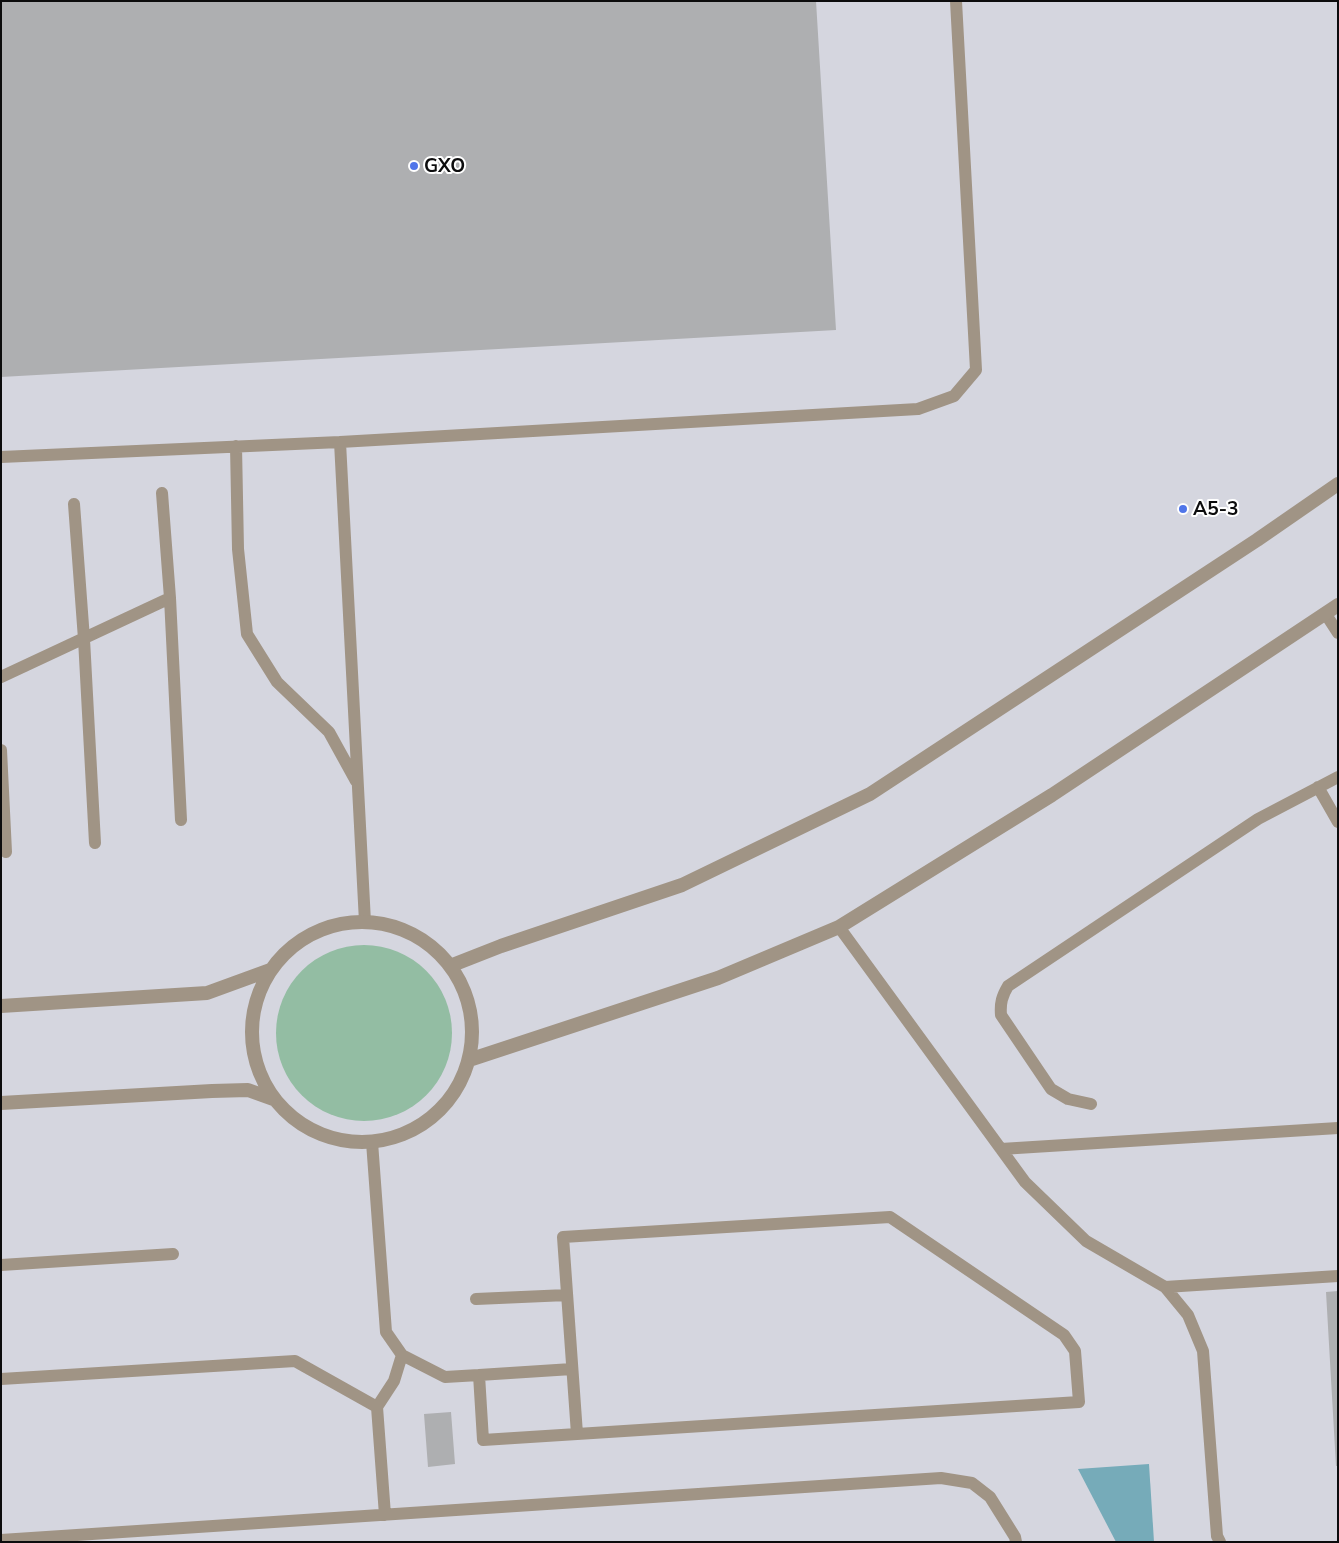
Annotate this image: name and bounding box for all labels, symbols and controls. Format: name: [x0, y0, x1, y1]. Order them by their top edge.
place label: GXO: [424, 155, 465, 177]
marker: GXO: [408, 160, 420, 172]
place label: A5-3: [1193, 498, 1238, 520]
marker: A5-3: [1177, 503, 1189, 515]

